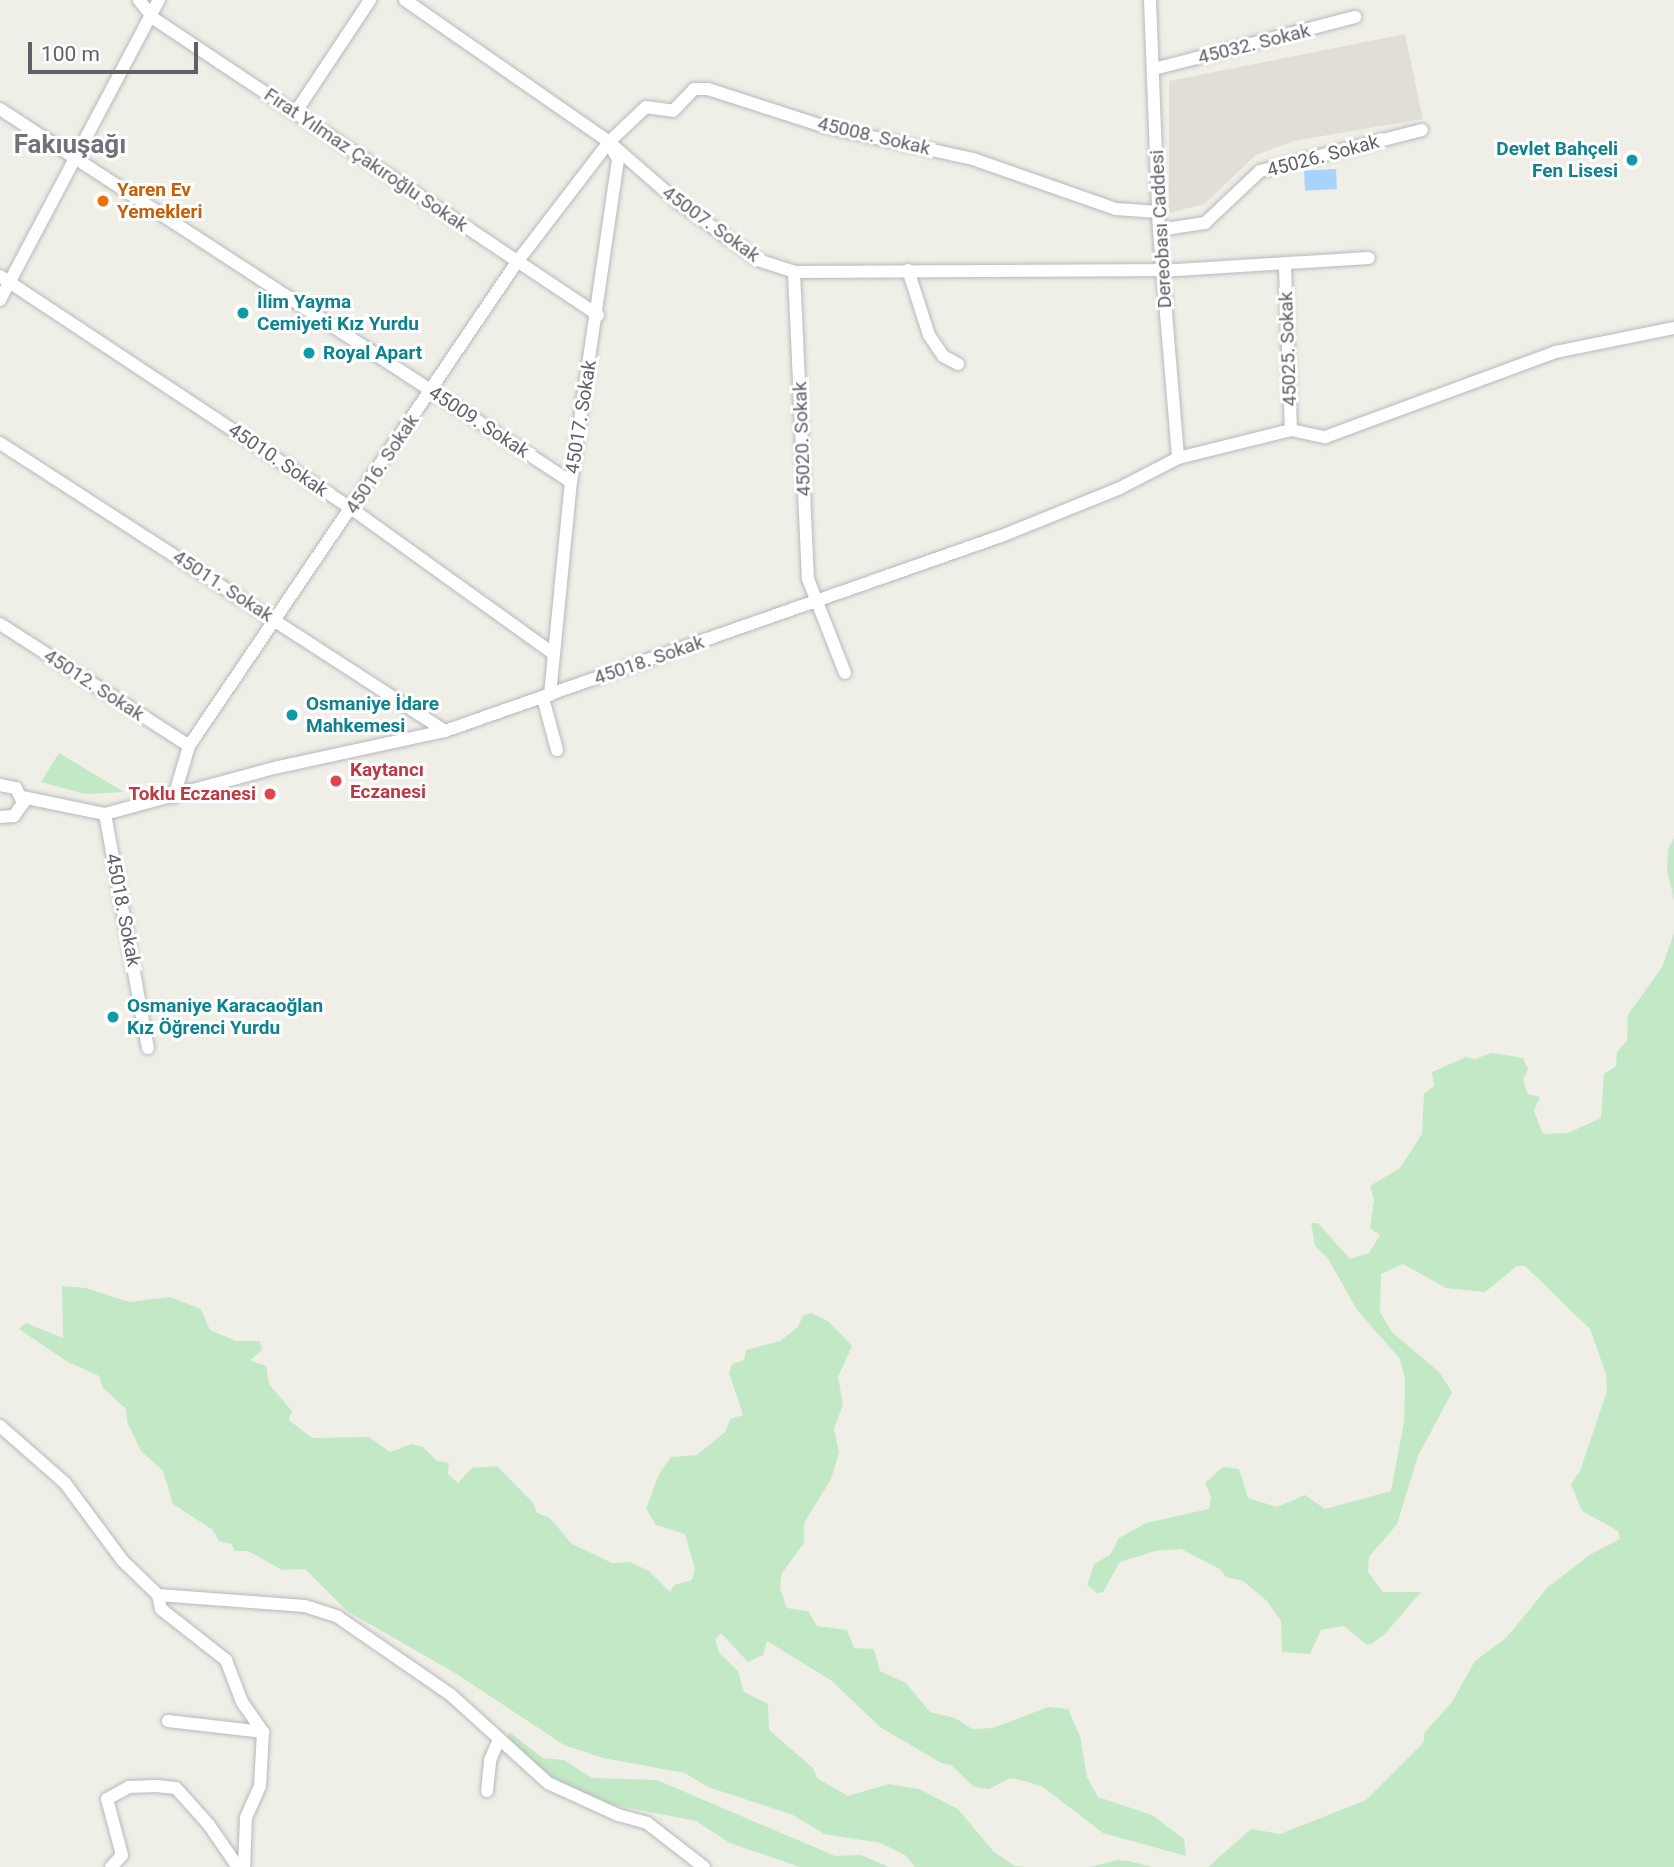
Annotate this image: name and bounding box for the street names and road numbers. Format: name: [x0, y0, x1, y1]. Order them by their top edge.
street label: 45032. Sokak: [1196, 19, 1312, 69]
street label: Fırat Yılmaz Çakıroğlu Sokak: [260, 83, 472, 237]
street label: 45008. Sokak: [815, 112, 933, 160]
street label: 45026. Sokak: [1265, 130, 1381, 182]
street label: Dereobası Caddesi: [1145, 149, 1177, 309]
street label: 45007. Sokak: [658, 181, 764, 267]
street label: 45025. Sokak: [1275, 291, 1301, 407]
street label: 45017. Sokak: [561, 359, 601, 475]
street label: 45009. Sokak: [425, 381, 533, 463]
street label: 45020. Sokak: [789, 381, 815, 497]
street label: 45016. Sokak: [340, 410, 424, 518]
street label: 45010. Sokak: [224, 418, 332, 502]
street label: 45011. Sokak: [169, 545, 277, 627]
street label: 45018. Sokak: [591, 631, 707, 689]
street label: 45012. Sokak: [40, 644, 148, 726]
street label: 45018. Sokak: [101, 851, 145, 969]

